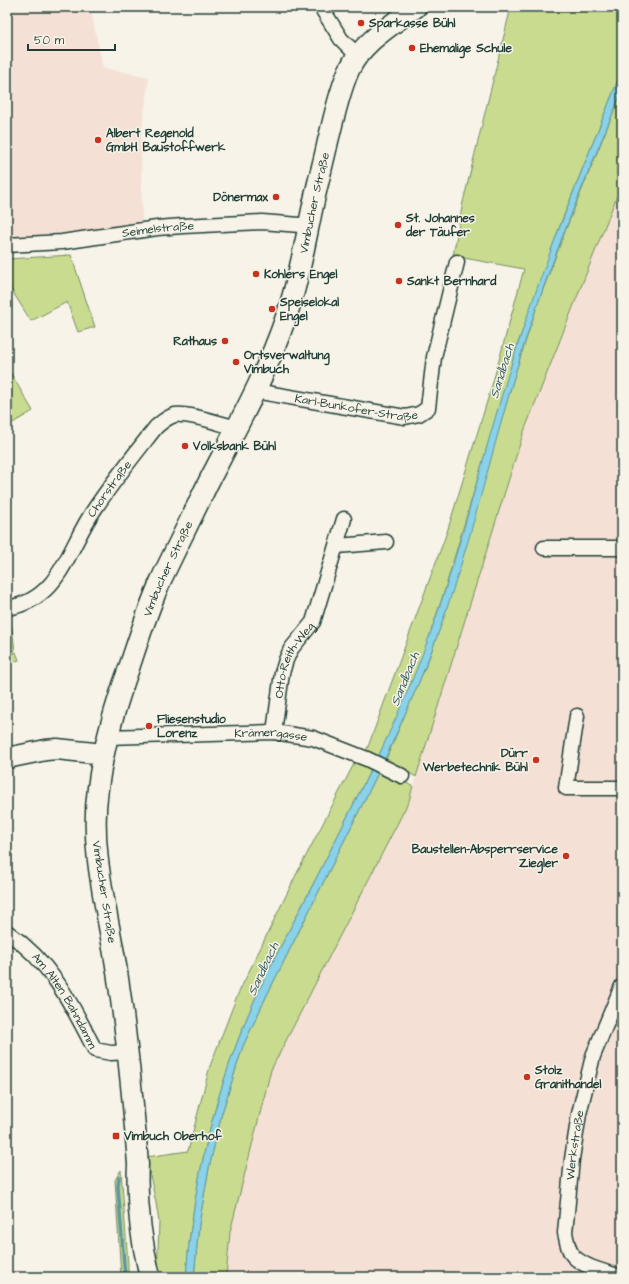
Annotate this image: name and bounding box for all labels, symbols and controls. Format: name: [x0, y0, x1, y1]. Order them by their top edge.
place label: Sparkasse Bühl: [368, 15, 456, 33]
marker: Sparkasse Bühl: [356, 18, 366, 28]
scale bar: [28, 26, 115, 52]
text: 50 m: [34, 32, 65, 49]
place label: Ehemalige Schule: [420, 40, 512, 59]
marker: Ehemalige Schule: [407, 43, 417, 53]
place label: Albert Regenold GmbH Baustoffwerk: [106, 125, 226, 156]
marker: Albert Regenold GmbH Baustoffwerk: [93, 135, 103, 145]
street label: Vimbucher Straße: [295, 150, 334, 255]
place label: Dönermax: [213, 189, 268, 206]
marker: Dönermax: [271, 192, 281, 202]
place label: St. Johannes der Täufer: [405, 210, 475, 241]
street label: Seimelstraße: [121, 217, 195, 242]
marker: St. Johannes der Täufer: [393, 220, 403, 230]
place label: Kohlers Engel: [264, 266, 338, 285]
marker: Kohlers Engel: [251, 269, 261, 279]
place label: Sankt Bernhard: [406, 273, 497, 290]
marker: Sankt Bernhard: [394, 276, 404, 286]
place label: Speiselokal Engel: [279, 294, 339, 327]
marker: Speiselokal Engel: [267, 304, 277, 314]
place label: Rathaus: [173, 333, 217, 350]
marker: Rathaus: [220, 336, 230, 346]
water label: Sandbach: [485, 341, 519, 401]
place label: Ortsverwaltung Vimbuch: [243, 347, 331, 378]
marker: Ortsverwaltung Vimbuch: [231, 357, 241, 367]
street label: Karl-Bunkofer-Straße: [294, 390, 420, 426]
place label: Volksbank Bühl: [192, 438, 276, 455]
marker: Volksbank Bühl: [180, 441, 190, 451]
street label: Chorstraße: [83, 456, 136, 521]
street label: Vimbucher Straße: [139, 518, 197, 619]
street label: Otto-Reith-Weg: [270, 618, 319, 699]
water label: Sandbach: [386, 649, 424, 709]
place label: Fliesenstudio Lorenz: [157, 711, 226, 742]
marker: Fliesenstudio Lorenz: [144, 721, 154, 731]
street label: Krämergasse: [234, 723, 309, 746]
place label: Dürr Werbetechnik Bühl: [422, 745, 528, 776]
marker: Dürr Werbetechnik Bühl: [531, 755, 541, 765]
street label: Vimbucher Straße: [88, 840, 121, 945]
place label: Baustellen-Absperrservice Ziegler: [412, 841, 559, 874]
marker: Baustellen-Absperrservice Ziegler: [561, 851, 571, 861]
water label: Sandbach: [243, 939, 283, 999]
street label: Am Alten Bahndamm: [28, 949, 102, 1052]
place label: Stolz Granithandel: [534, 1062, 601, 1093]
marker: Stolz Granithandel: [522, 1072, 532, 1082]
street label: Werkstraße: [562, 1108, 588, 1181]
place label: Vimbuch Oberhof: [123, 1128, 222, 1145]
marker: Vimbuch Oberhof: [111, 1131, 121, 1141]

